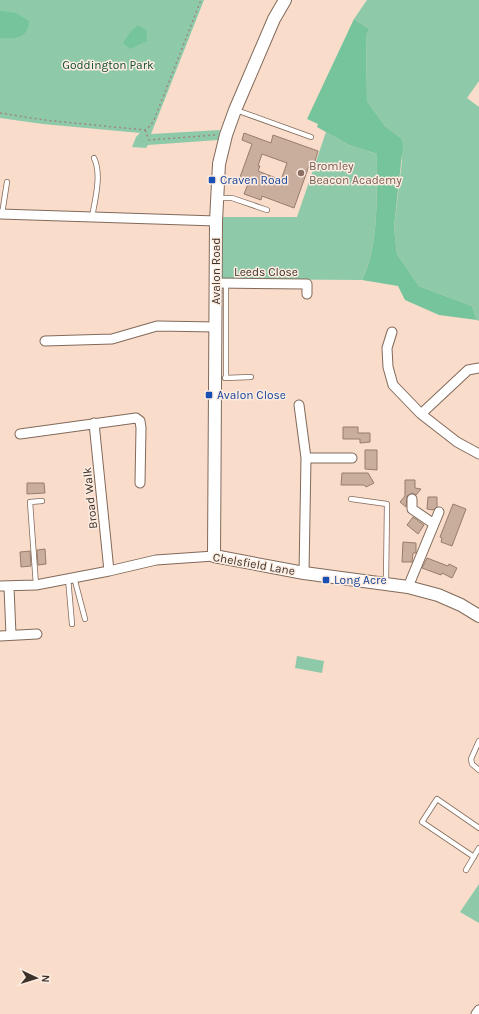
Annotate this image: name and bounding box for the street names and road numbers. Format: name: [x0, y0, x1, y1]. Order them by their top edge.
street label: Avalon Road: [209, 238, 223, 304]
street label: Leeds Close: [234, 265, 298, 279]
street label: Broad Walk: [80, 466, 100, 530]
street label: Chelsfield Lane: [212, 550, 296, 578]

